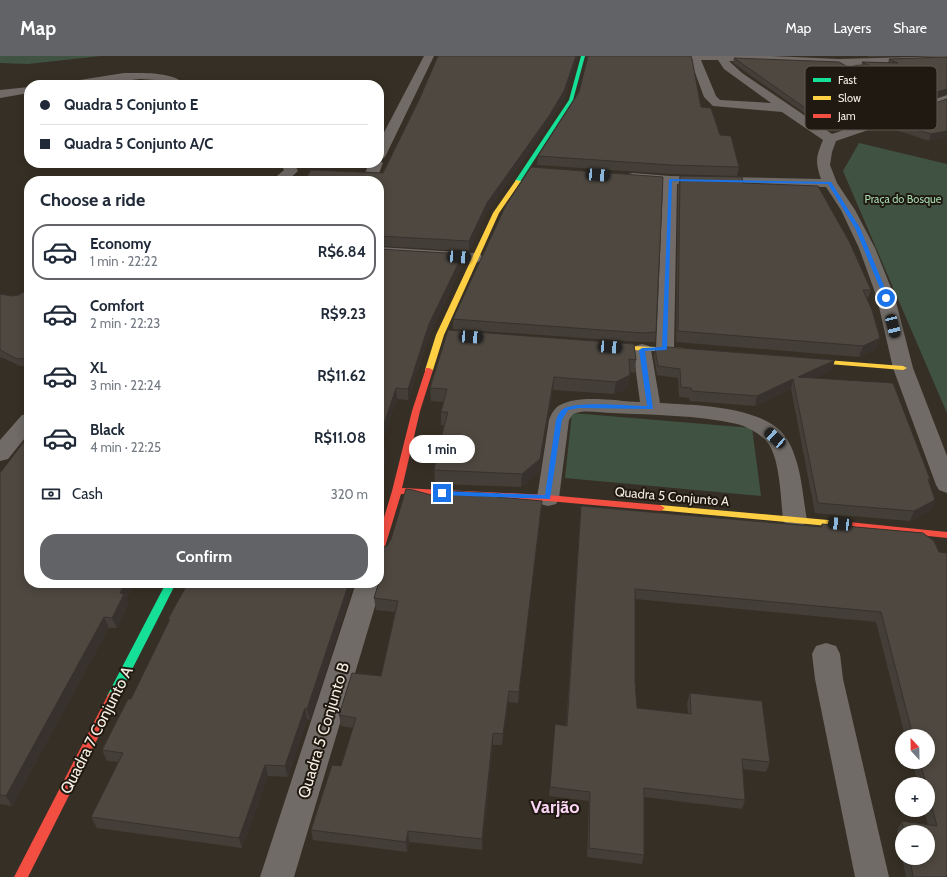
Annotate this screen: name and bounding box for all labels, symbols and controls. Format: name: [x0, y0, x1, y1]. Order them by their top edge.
text: Map: [20, 17, 56, 40]
text: Map: [786, 19, 811, 37]
text: Layers: [833, 19, 871, 37]
text: Share: [893, 19, 927, 37]
legend: [805, 66, 937, 130]
text: Fast: [838, 73, 857, 87]
text: Slow: [838, 91, 861, 105]
text: Quadra 5 Conjunto E: [64, 96, 198, 114]
text: Jam: [837, 109, 856, 123]
text: Quadra 5 Conjunto A/C: [64, 135, 213, 153]
car: [586, 168, 610, 182]
text: Choose a ride: [40, 189, 145, 211]
park label: Praça do Bosque: [865, 192, 942, 206]
icon: car: [42, 234, 78, 270]
text: Economy: [90, 235, 151, 253]
text: R$6.84: [318, 243, 366, 261]
car: [447, 250, 471, 264]
text: 1 min · 22:22: [90, 253, 157, 269]
route start: [877, 289, 895, 307]
icon: car: [42, 296, 78, 332]
text: Comfort: [90, 297, 144, 315]
text: R$9.23: [320, 305, 366, 323]
car: [884, 313, 902, 339]
text: 2 min · 22:23: [90, 315, 160, 331]
car: [459, 330, 483, 344]
car: [598, 340, 622, 354]
icon: car: [42, 358, 78, 394]
text: XL: [90, 359, 107, 377]
text: R$11.62: [317, 367, 366, 385]
text: 3 min · 22:24: [90, 377, 161, 393]
icon: car: [42, 420, 78, 456]
text: Black: [90, 421, 125, 439]
car: [762, 426, 788, 450]
text: R$11.08: [314, 429, 366, 447]
callout: 1 min: [409, 435, 475, 463]
text: 4 min · 22:25: [90, 439, 161, 455]
text: 1 min: [427, 441, 457, 457]
icon: cash: [40, 483, 62, 505]
street label: Quadra 5 Conjunto A: [614, 483, 730, 510]
route end: [433, 484, 451, 502]
text: Cash: [72, 485, 103, 503]
text: 320 m: [331, 486, 368, 502]
car: [827, 517, 853, 531]
button: Confirm: [40, 534, 368, 580]
street label: Quadra 5 Conjunto B: [294, 660, 353, 800]
street label: Quadra 7 Conjunto A: [56, 663, 137, 797]
north arrow: [895, 729, 935, 769]
map controls: [895, 729, 935, 865]
button: +: [895, 777, 935, 817]
district label: Varjão: [531, 796, 579, 818]
button: −: [895, 825, 935, 865]

